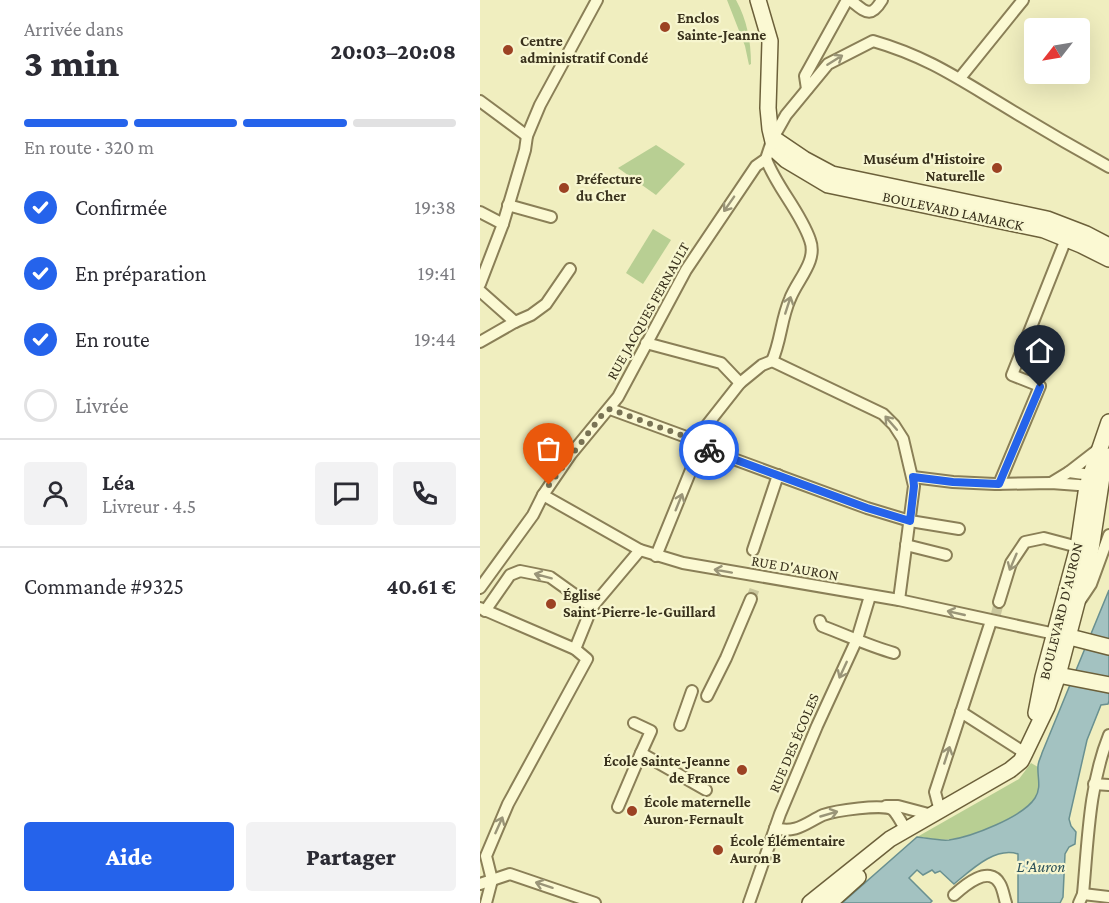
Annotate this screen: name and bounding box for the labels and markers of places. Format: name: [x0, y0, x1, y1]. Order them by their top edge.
place label: Enclos Sainte-Jeanne: [677, 10, 766, 43]
marker: Enclos Sainte-Jeanne: [658, 20, 672, 34]
place label: Centre administratif Condé: [520, 33, 648, 66]
marker: Centre administratif Condé: [501, 43, 515, 57]
place label: Muséum d'Histoire Naturelle: [863, 151, 985, 184]
marker: Muséum d'Histoire Naturelle: [990, 161, 1004, 175]
place label: Préfecture du Cher: [576, 171, 642, 204]
marker: Préfecture du Cher: [557, 181, 571, 195]
pin: [1014, 325, 1065, 387]
pin: [523, 423, 574, 485]
place label: Église Saint-Pierre-le-Guillard: [563, 587, 716, 620]
marker: Église Saint-Pierre-le-Guillard: [544, 597, 558, 611]
place label: École Sainte-Jeanne de France: [604, 753, 730, 786]
marker: École Sainte-Jeanne de France: [735, 763, 749, 777]
place label: École maternelle Auron-Fernault: [643, 794, 751, 827]
marker: École maternelle Auron-Fernault: [625, 804, 639, 818]
place label: École Élémentaire Auron B: [729, 833, 845, 866]
marker: École Élémentaire Auron B: [711, 843, 725, 857]

